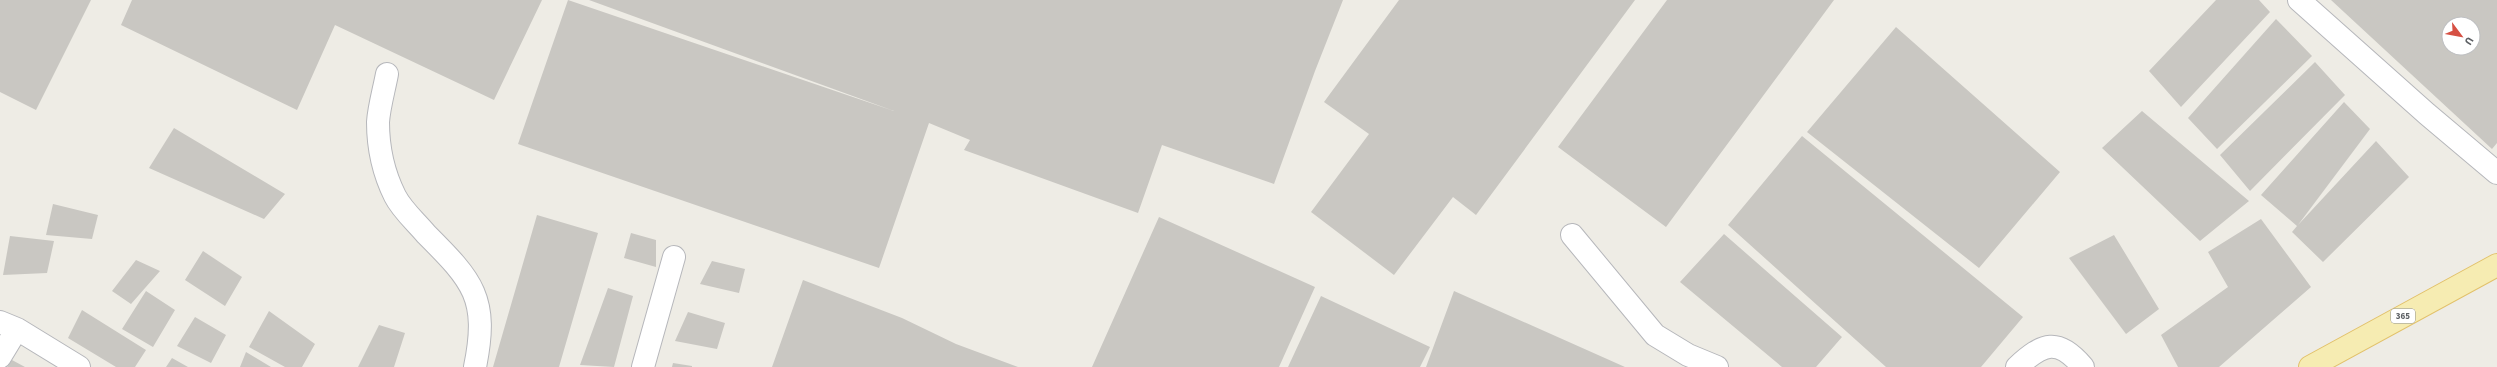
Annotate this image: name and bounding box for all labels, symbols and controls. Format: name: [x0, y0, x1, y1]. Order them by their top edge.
north arrow: [2441, 16, 2481, 56]
text: U: [2461, 34, 2477, 48]
road number: 365: [2391, 309, 2415, 323]

